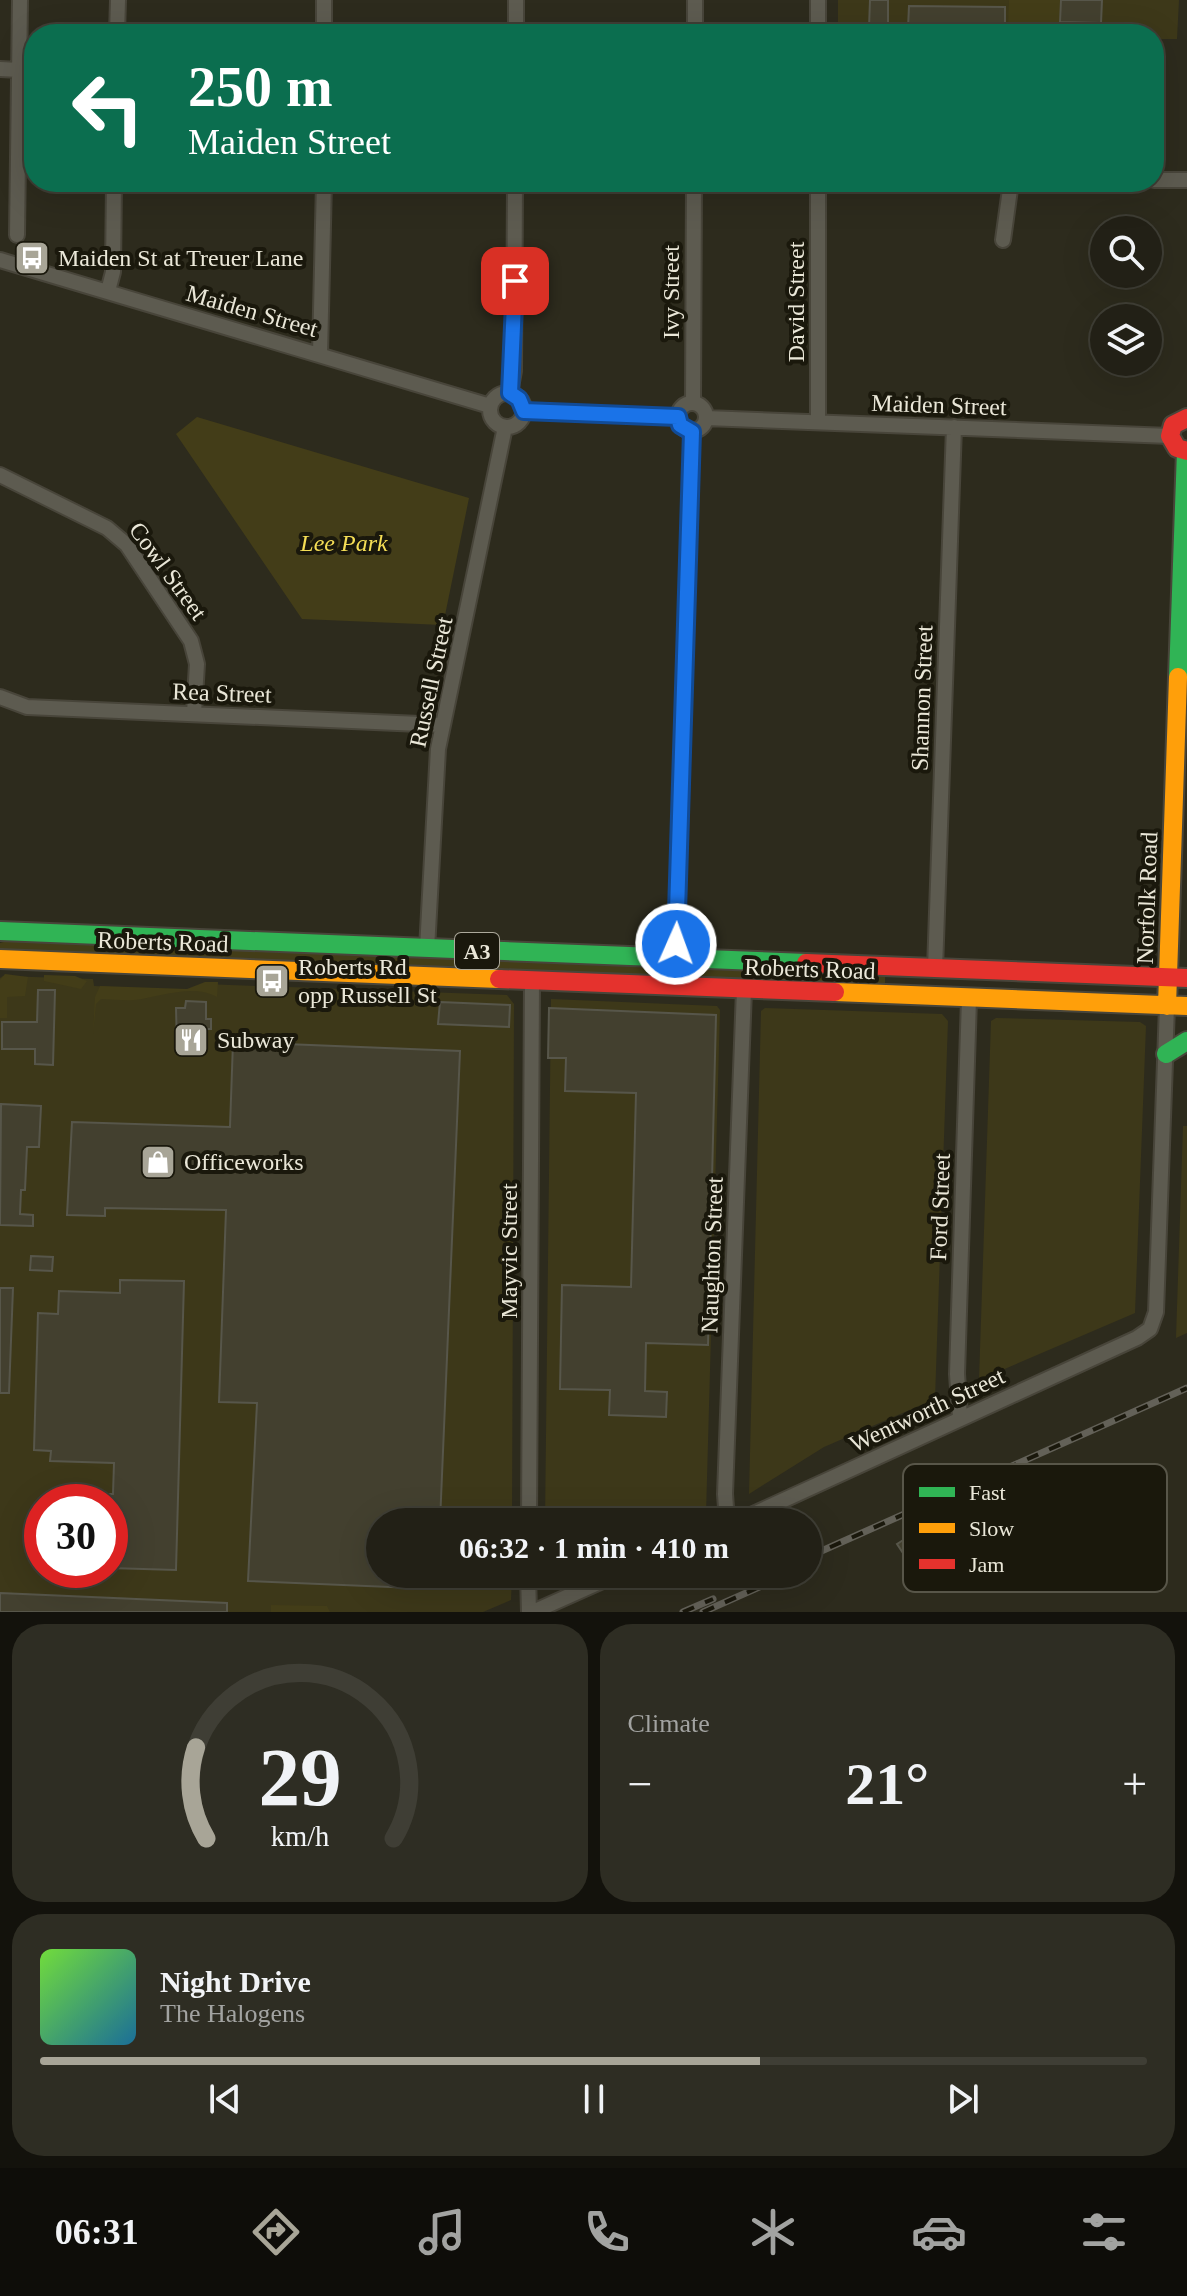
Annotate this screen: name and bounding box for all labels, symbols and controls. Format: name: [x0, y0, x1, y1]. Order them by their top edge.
icon: left: [56, 56, 160, 160]
text: 250 m: [188, 56, 333, 118]
text: Maiden Street: [188, 122, 391, 162]
map controls: [1090, 216, 1162, 376]
button: search: [1090, 216, 1162, 288]
bus stop icon: Maiden St at Treuer Lane: [13, 239, 51, 277]
street label: David Street: [783, 241, 809, 362]
place label: Maiden St at Treuer Lane: [58, 245, 303, 271]
street label: Ivy Street: [658, 245, 684, 339]
pin: [481, 247, 549, 315]
icon: arrive: [493, 259, 537, 303]
street label: Maiden Street: [183, 280, 321, 342]
button: layers: [1090, 304, 1162, 376]
street label: Maiden Street: [871, 390, 1007, 420]
street label: Cowl Street: [124, 517, 212, 625]
park label: Lee Park: [299, 530, 388, 556]
street label: Russell Street: [404, 614, 458, 750]
street label: Shannon Street: [906, 624, 938, 771]
street label: Rea Street: [172, 678, 272, 708]
street label: Norfolk Road: [1132, 831, 1162, 965]
position arrow: [634, 902, 718, 986]
street label: Roberts Road: [97, 927, 229, 957]
road number: A3: [455, 933, 499, 969]
place label: Roberts Rd opp Russell St: [298, 954, 437, 1008]
street label: Roberts Road: [744, 954, 876, 984]
bus stop icon: Roberts Rd opp Russell St: [253, 962, 291, 1000]
restaurant icon: Subway: [172, 1021, 210, 1059]
place label: Subway: [217, 1027, 294, 1053]
shop icon: Officeworks: [139, 1143, 177, 1181]
place label: Officeworks: [184, 1149, 304, 1175]
street label: Ford Street: [925, 1153, 955, 1261]
street label: Naughton Street: [696, 1176, 728, 1334]
street label: Mayvic Street: [496, 1183, 522, 1319]
street label: Wentworth Street: [845, 1363, 1009, 1457]
legend: [903, 1464, 1167, 1592]
text: Fast: [969, 1480, 1006, 1505]
speed limit sign: 30: [24, 1484, 128, 1588]
text: Slow: [969, 1516, 1014, 1541]
text: 06:32 · 1 min · 410 m: [459, 1531, 729, 1564]
text: Jam: [969, 1552, 1004, 1577]
text: Climate: [628, 1709, 710, 1738]
text: 29: [258, 1731, 341, 1823]
text: 21°: [845, 1751, 929, 1817]
text: −: [628, 1760, 652, 1809]
text: +: [1122, 1760, 1147, 1809]
text: km/h: [270, 1821, 329, 1852]
text: Night Drive: [160, 1965, 311, 1998]
text: The Halogens: [160, 1999, 305, 2028]
icon: previous: [203, 2077, 247, 2121]
icon: pause: [572, 2077, 616, 2121]
icon: next: [941, 2077, 985, 2121]
icon: directions: [248, 2204, 304, 2260]
icon: music: [414, 2204, 470, 2260]
icon: phone: [579, 2204, 635, 2260]
icon: climate: [745, 2204, 801, 2260]
icon: car: [911, 2204, 967, 2260]
icon: filters: [1076, 2204, 1132, 2260]
text: 06:31: [55, 2212, 139, 2252]

